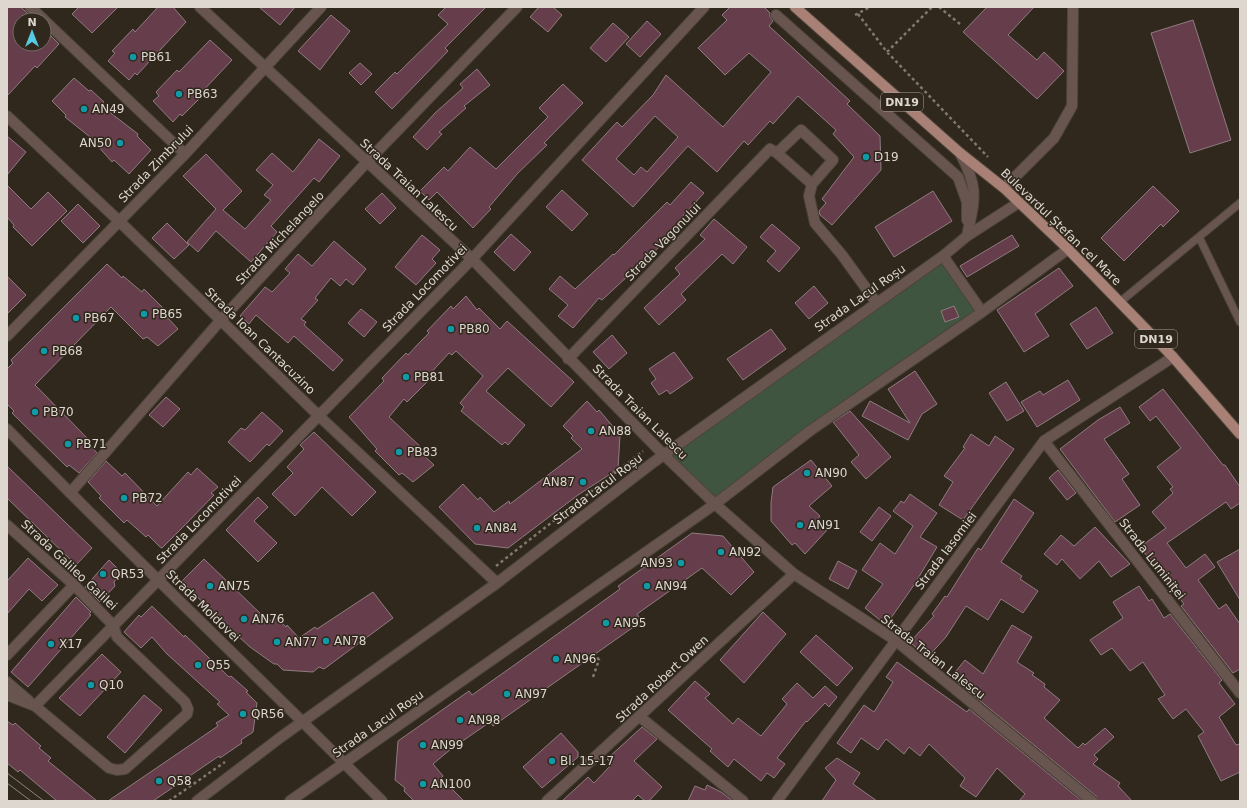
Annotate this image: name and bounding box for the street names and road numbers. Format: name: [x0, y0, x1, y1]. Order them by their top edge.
road number: DN19: [881, 93, 923, 111]
street label: Strada Zimbrului: [116, 123, 196, 205]
street label: Strada Traian Lalescu: [357, 136, 461, 234]
street label: Bulevardul Ștefan cel Mare: [998, 166, 1124, 288]
street label: Strada Michelangelo: [233, 188, 327, 288]
street label: Strada Vagonului: [622, 200, 704, 284]
street label: Strada Locomotivei: [380, 241, 470, 335]
street label: Strada Lacul Roșu: [812, 261, 908, 335]
street label: Strada Ioan Cantacuzino: [202, 285, 318, 397]
road number: DN19: [1135, 330, 1177, 348]
street label: Strada Traian Lalescu: [590, 362, 690, 462]
street label: Strada Lacul Roșu: [551, 451, 645, 527]
street label: Strada Locomotivei: [154, 473, 244, 567]
street label: Strada Iasomiei: [912, 509, 980, 593]
street label: Strada Luminiței: [1116, 516, 1188, 602]
street label: Strada Galileo Galilei: [18, 517, 120, 613]
street label: Strada Moldovei: [163, 567, 243, 645]
street label: Strada Traian Lalescu: [878, 612, 988, 702]
street label: Strada Robert Owen: [613, 633, 711, 725]
street label: Strada Lacul Roșu: [330, 687, 426, 761]

